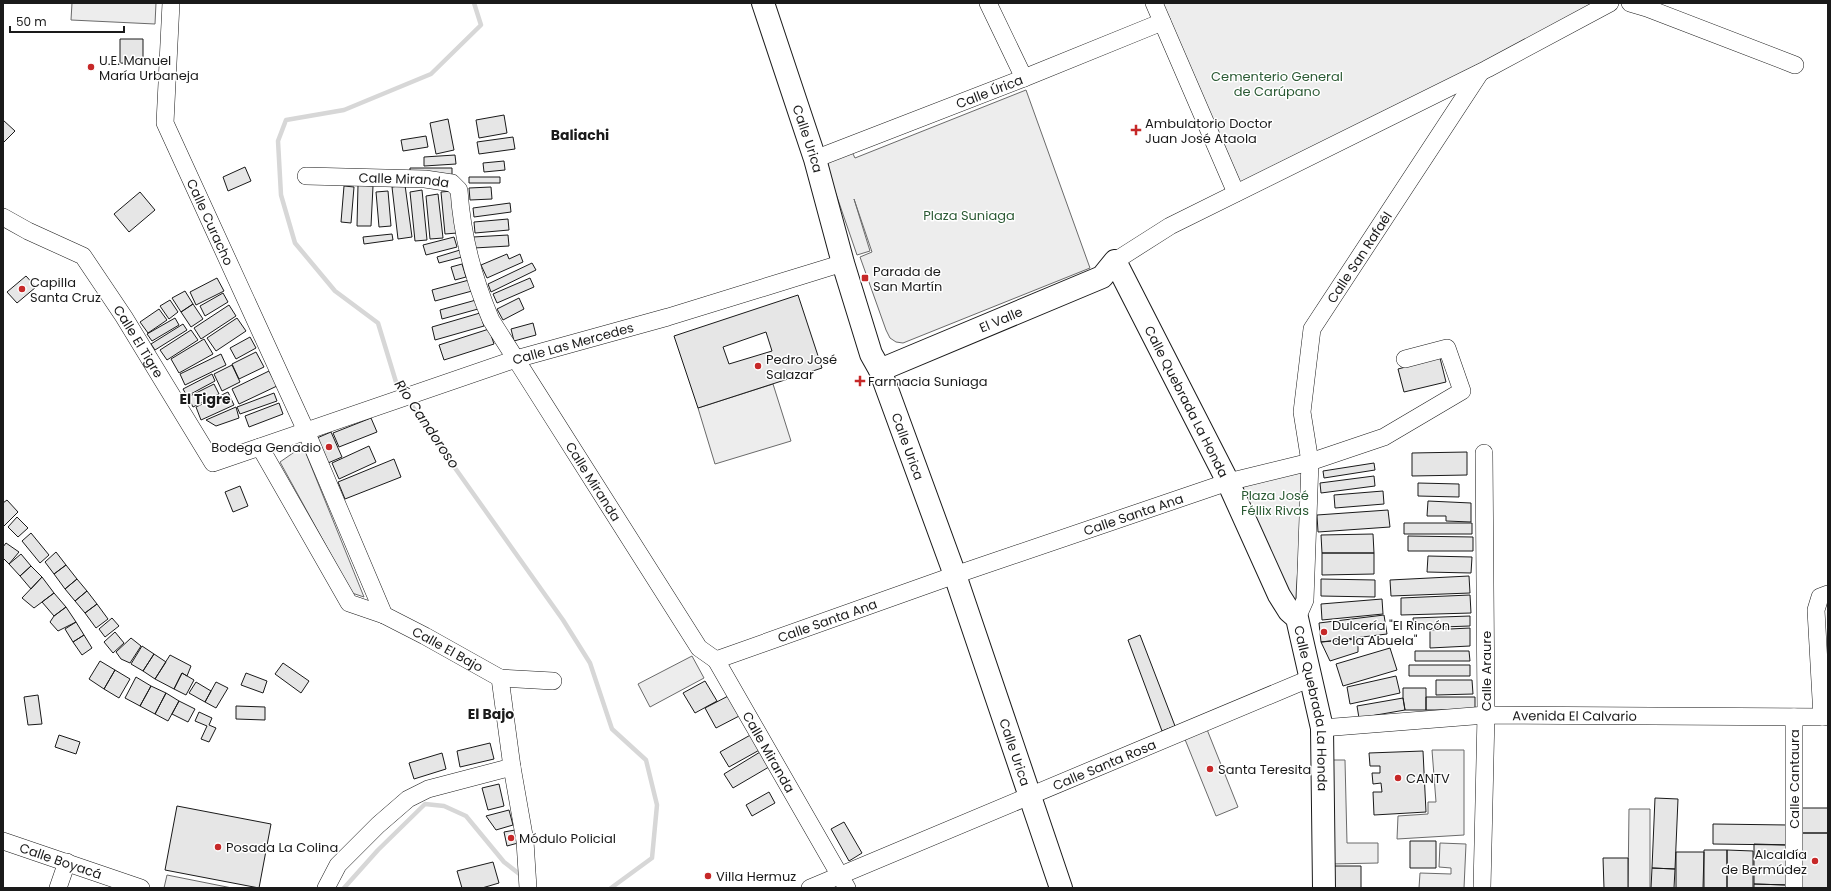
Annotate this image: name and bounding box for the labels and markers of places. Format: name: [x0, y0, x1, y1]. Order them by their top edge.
place label: U.E. Manuel María Urbaneja: [99, 51, 199, 85]
marker: U.E. Manuel María Urbaneja: [86, 62, 96, 72]
place label: Ambulatorio Doctor Juan José Ataola: [1145, 114, 1273, 148]
marker: Ambulatorio Doctor Juan José Ataola: [1130, 124, 1142, 136]
place label: Parada de San Martín: [873, 262, 942, 296]
place label: Capilla Santa Cruz: [30, 273, 101, 307]
marker: Parada de San Martín: [860, 273, 870, 283]
marker: Capilla Santa Cruz: [17, 284, 27, 294]
place label: Pedro José Salazar: [766, 350, 837, 384]
marker: Pedro José Salazar: [753, 361, 763, 371]
place label: Farmacia Suniaga: [868, 372, 988, 391]
marker: Farmacia Suniaga: [855, 376, 865, 386]
place label: Bodega Genadio: [211, 438, 321, 457]
marker: Bodega Genadio: [324, 442, 334, 452]
place label: Dulcería "El Rincón de la Abuela": [1332, 616, 1450, 650]
marker: Dulcería "El Rincón de la Abuela": [1319, 627, 1329, 637]
place label: Santa Teresita: [1218, 760, 1311, 779]
marker: Santa Teresita: [1205, 764, 1215, 774]
place label: CANTV: [1406, 769, 1450, 788]
marker: CANTV: [1393, 773, 1403, 783]
place label: Módulo Policial: [519, 829, 616, 848]
marker: Módulo Policial: [506, 833, 516, 843]
place label: Posada La Colina: [226, 838, 338, 857]
marker: Posada La Colina: [213, 842, 223, 852]
place label: Alcaldía de Bermúdez: [1721, 845, 1807, 879]
marker: Alcaldía de Bermúdez: [1810, 856, 1820, 866]
place label: Villa Hermuz: [716, 867, 796, 886]
marker: Villa Hermuz: [703, 871, 713, 881]

